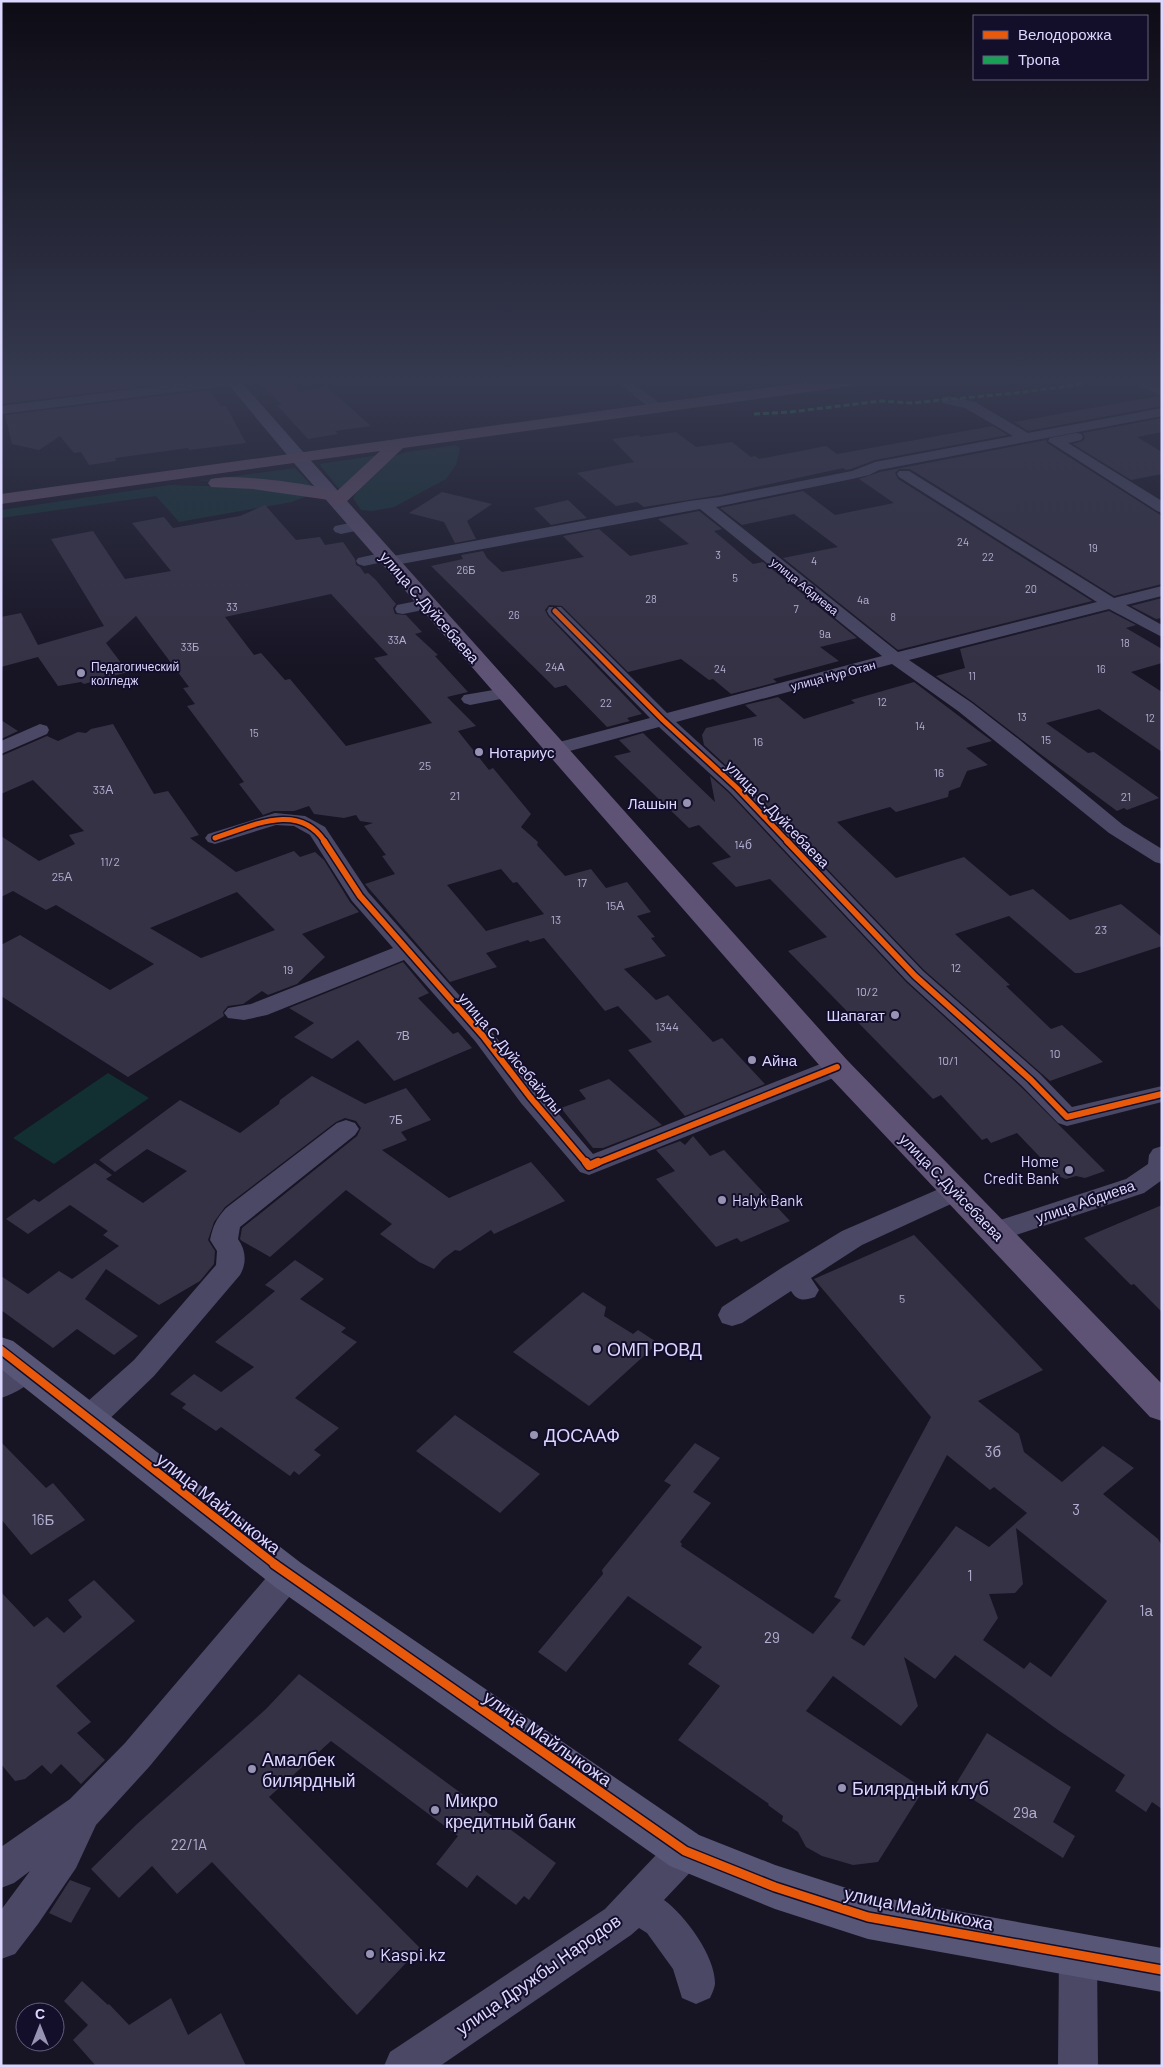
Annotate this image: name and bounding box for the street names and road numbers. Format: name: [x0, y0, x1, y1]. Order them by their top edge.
street label: улица С.Дуйсебаева: [377, 547, 484, 667]
street label: улица Абдиева: [768, 554, 842, 619]
street label: улица Нур Отан: [789, 657, 877, 694]
street label: улица С.Дуйсебаева: [722, 757, 834, 872]
street label: улица С.Дуйсебайулы: [455, 989, 567, 1117]
street label: улица С.Дуйсебаева: [896, 1130, 1008, 1245]
street label: улица Абдиева: [1033, 1175, 1138, 1226]
street label: улица Майлыкожа: [152, 1448, 286, 1559]
street label: улица Майлыкожа: [480, 1685, 617, 1791]
street label: улица Майлыкожа: [843, 1881, 996, 1935]
street label: улица Дружбы Народов: [451, 1909, 625, 2039]

